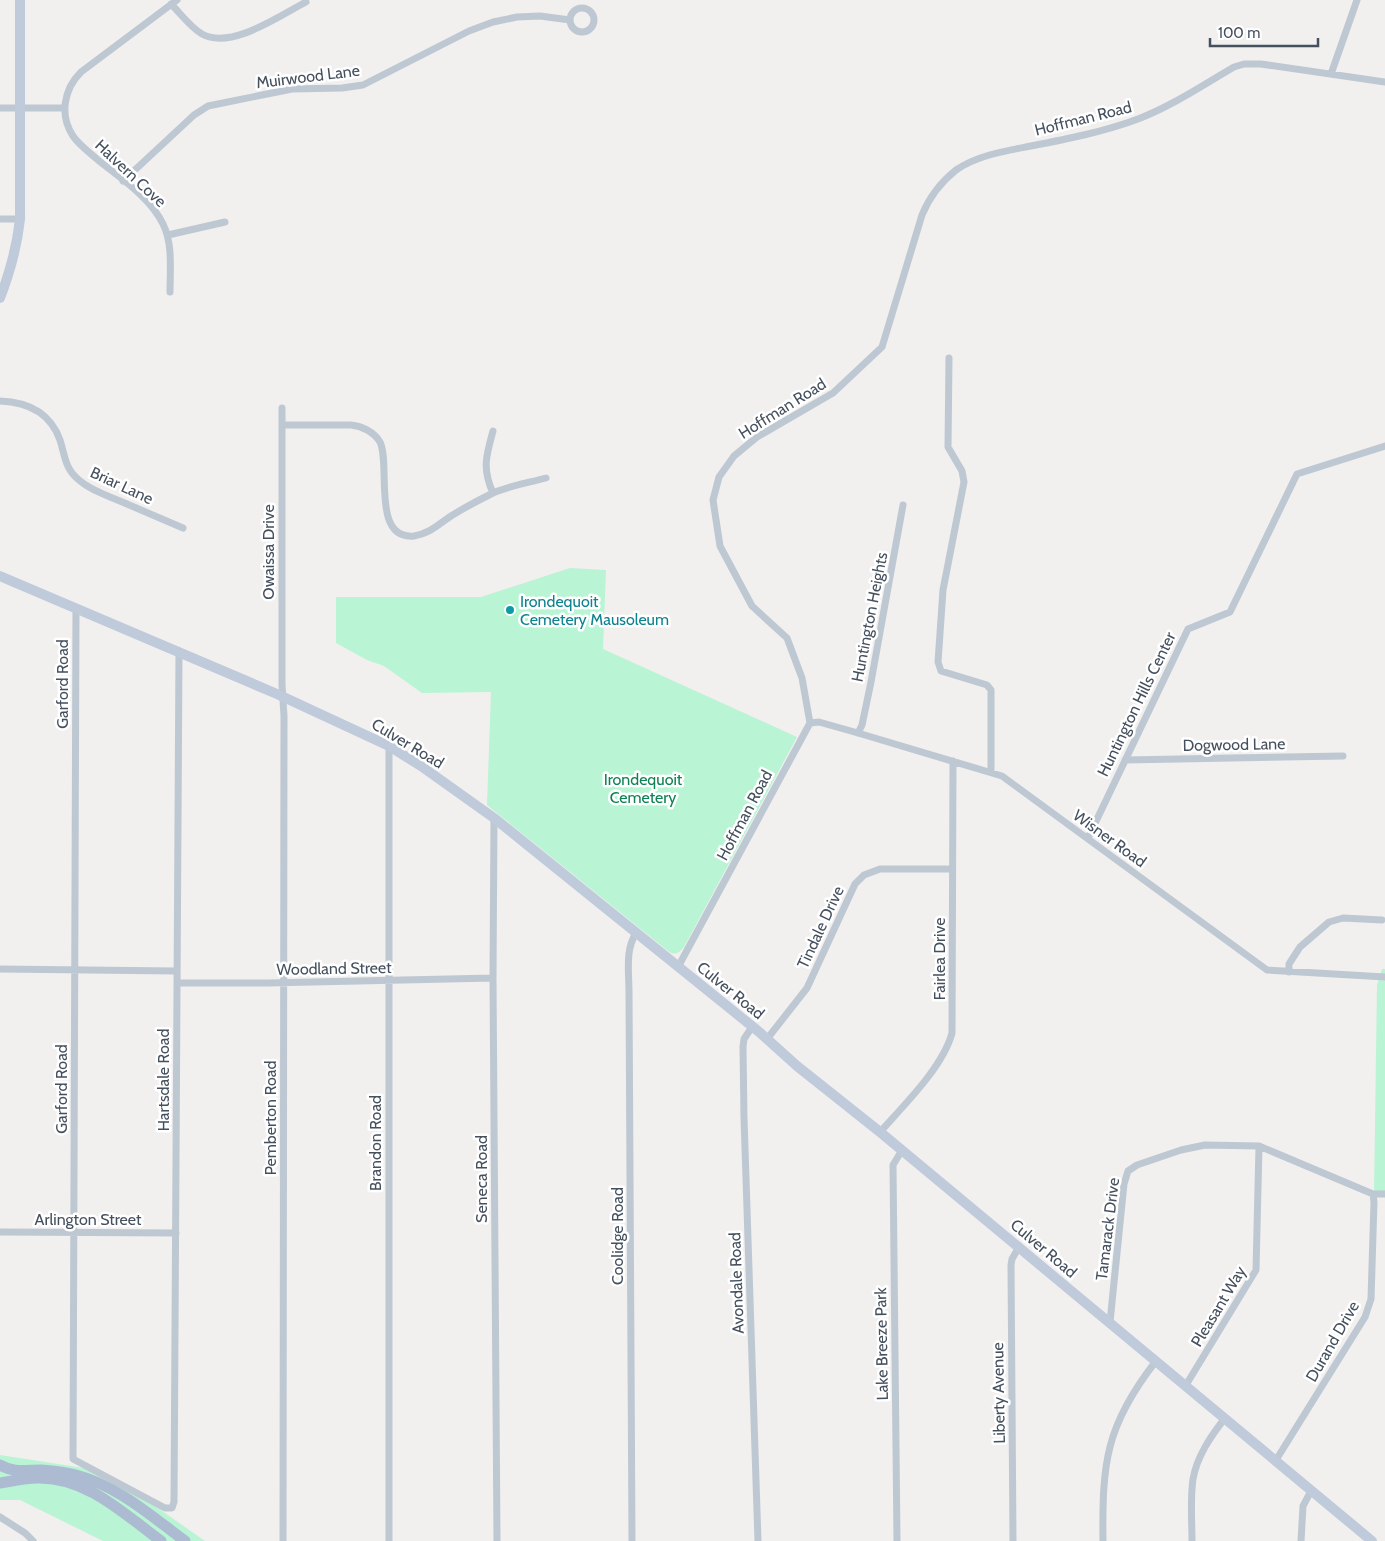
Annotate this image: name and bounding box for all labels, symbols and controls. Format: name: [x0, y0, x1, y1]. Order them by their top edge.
scale bar: [1210, 15, 1318, 47]
text: 100 m: [1218, 24, 1260, 42]
street label: Muirwood Lane: [255, 61, 361, 92]
street label: Hoffman Road: [1033, 97, 1134, 140]
street label: Halvern Cove: [91, 136, 170, 211]
street label: Hoffman Road: [735, 374, 829, 443]
street label: Briar Lane: [87, 463, 156, 508]
street label: Owaissa Drive: [259, 504, 278, 600]
street label: Huntington Heights: [848, 550, 891, 684]
place label: Irondequoit Cemetery Mausoleum: [520, 592, 669, 629]
marker: Irondequoit Cemetery Mausoleum: [504, 604, 516, 616]
street label: Huntington Hills Center: [1093, 628, 1180, 779]
street label: Garford Road: [53, 639, 72, 729]
street label: Culver Road: [368, 714, 447, 772]
street label: Dogwood Lane: [1182, 734, 1286, 755]
street label: Hoffman Road: [713, 767, 776, 864]
park label: Irondequoit Cemetery: [604, 770, 683, 807]
street label: Wisner Road: [1070, 806, 1150, 871]
street label: Tindale Drive: [793, 883, 848, 971]
street label: Fairlea Drive: [930, 918, 949, 1000]
street label: Woodland Street: [276, 958, 392, 979]
street label: Culver Road: [693, 958, 768, 1023]
street label: Hartsdale Road: [154, 1029, 173, 1131]
street label: Garford Road: [52, 1044, 71, 1134]
street label: Pemberton Road: [261, 1061, 280, 1175]
street label: Brandon Road: [366, 1095, 385, 1191]
street label: Seneca Road: [472, 1135, 491, 1223]
street label: Tamarack Drive: [1092, 1177, 1123, 1282]
street label: Coolidge Road: [608, 1187, 627, 1285]
street label: Arlington Street: [35, 1210, 142, 1229]
street label: Culver Road: [1007, 1215, 1081, 1282]
street label: Avondale Road: [725, 1232, 748, 1334]
street label: Pleasant Way: [1187, 1262, 1250, 1350]
street label: Lake Breeze Park: [871, 1287, 892, 1401]
street label: Durand Drive: [1302, 1298, 1363, 1385]
street label: Liberty Avenue: [988, 1342, 1009, 1444]

